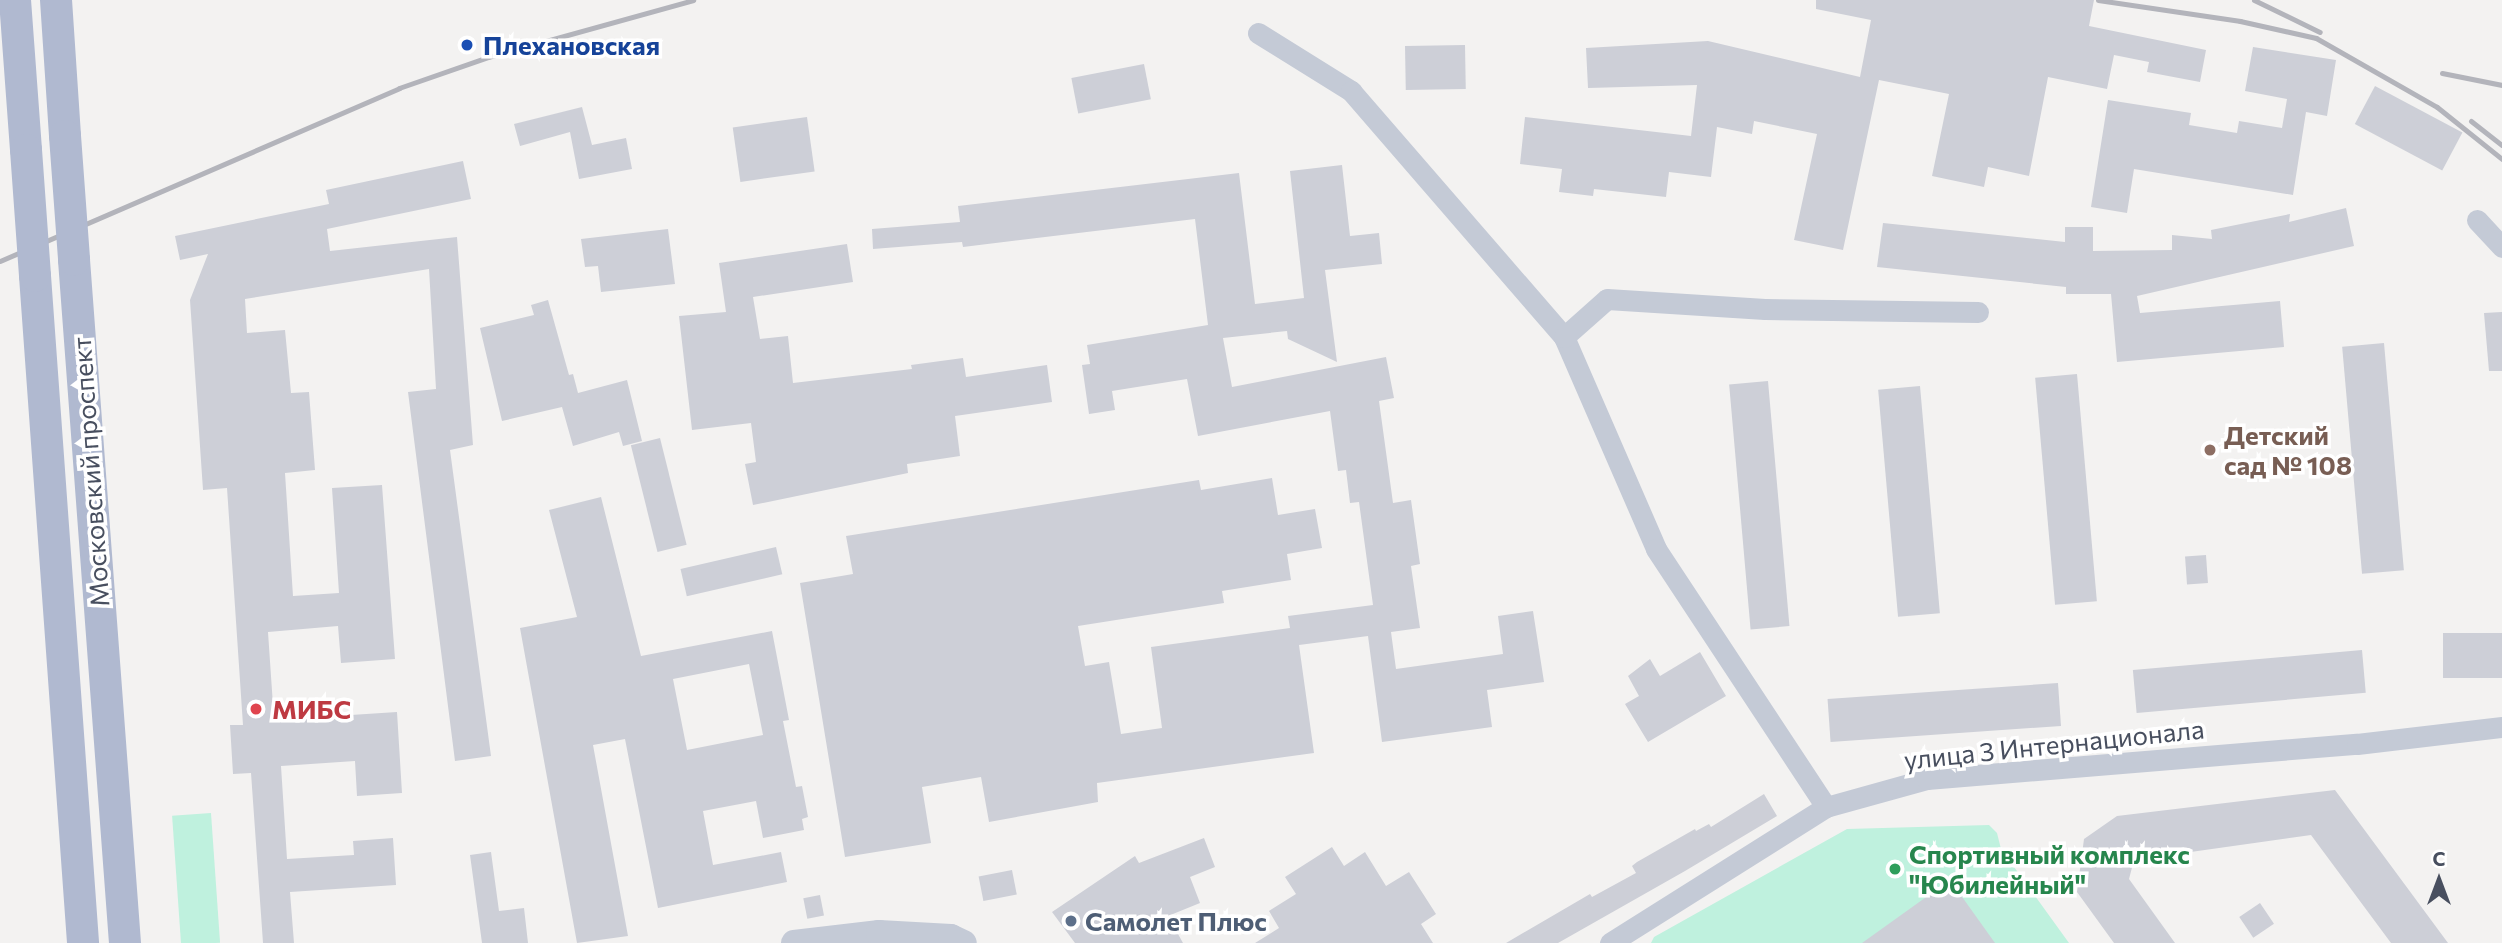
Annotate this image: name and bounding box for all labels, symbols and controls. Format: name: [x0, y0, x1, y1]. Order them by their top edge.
place label: Плехановская: [483, 29, 660, 61]
marker: Плехановская: [457, 35, 477, 55]
street label: Московский проспект: [65, 336, 115, 608]
place label: Детский сад № 108: [2224, 419, 2352, 480]
marker: Детский сад № 108: [2202, 442, 2218, 458]
place label: МИБС: [272, 693, 351, 725]
marker: МИБС: [246, 699, 266, 719]
street label: улица 3 Интернационала: [1902, 713, 2206, 775]
place label: Спортивный комплекс "Юбилейный": [1909, 838, 2190, 900]
north arrow: [2404, 845, 2474, 915]
text: С: [2433, 847, 2446, 870]
marker: Спортивный комплекс "Юбилейный": [1887, 861, 1903, 877]
place label: Самолет Плюс: [1085, 905, 1267, 937]
marker: Самолет Плюс: [1063, 913, 1079, 929]

